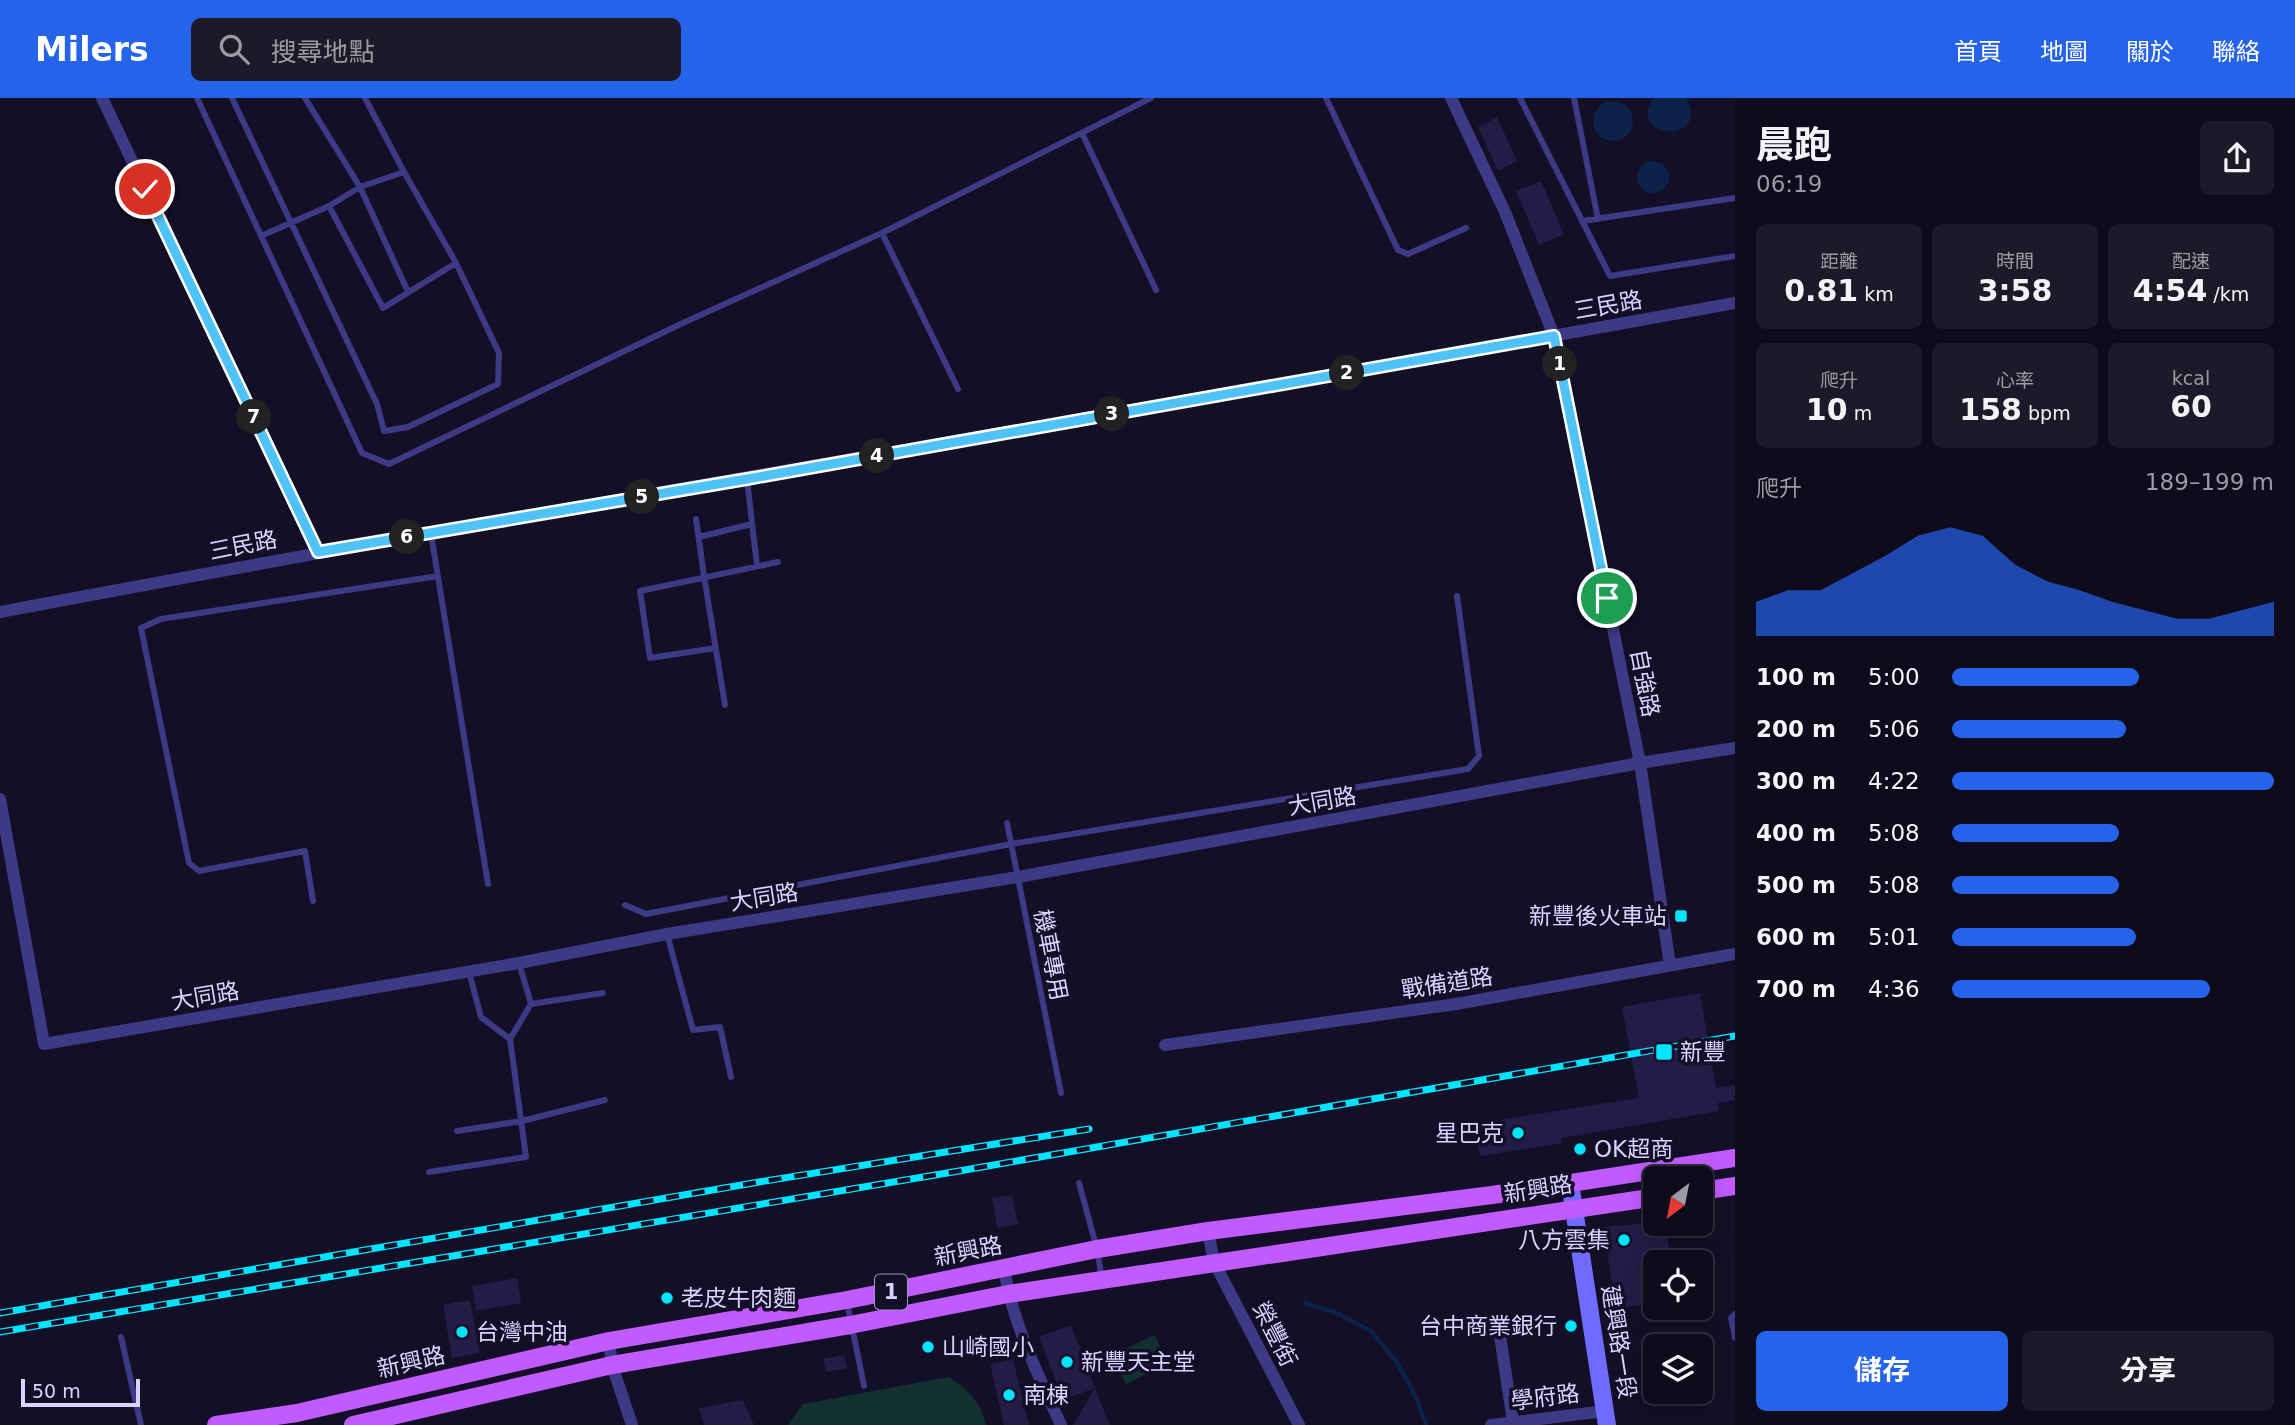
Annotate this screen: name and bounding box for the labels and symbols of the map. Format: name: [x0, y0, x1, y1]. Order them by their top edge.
pin: [115, 159, 175, 219]
street label: 三民路: [1572, 286, 1644, 324]
pin: 1: [1542, 346, 1578, 382]
pin: 2: [1330, 356, 1364, 390]
pin: 3: [1094, 396, 1130, 432]
pin: 7: [236, 400, 272, 434]
pin: 4: [860, 438, 894, 474]
pin: 5: [624, 480, 660, 514]
pin: 6: [390, 520, 424, 555]
street label: 三民路: [207, 526, 279, 564]
pin: [1577, 568, 1637, 628]
street label: 自強路: [1626, 647, 1664, 719]
street label: 大同路: [1286, 782, 1358, 820]
street label: 大同路: [728, 879, 800, 915]
place label: 新豐後火車站: [1529, 903, 1667, 929]
street label: 機車專用: [1029, 907, 1073, 1003]
marker: 新豐後火車站: [1673, 908, 1689, 924]
street label: 戰備道路: [1400, 963, 1494, 1003]
street label: 大同路: [169, 977, 241, 1015]
place label: 新豐: [1680, 1039, 1726, 1065]
marker: 新豐: [1654, 1042, 1674, 1062]
place label: 星巴克: [1435, 1120, 1504, 1146]
marker: 星巴克: [1510, 1125, 1526, 1141]
place label: OK超商: [1594, 1136, 1673, 1162]
marker: OK超商: [1572, 1141, 1588, 1157]
north arrow: [1643, 1166, 1713, 1236]
street label: 新興路: [1502, 1171, 1574, 1207]
place label: 八方雲集: [1518, 1227, 1610, 1253]
street label: 新興路: [932, 1232, 1004, 1270]
marker: 八方雲集: [1616, 1232, 1632, 1248]
road number: 1: [875, 1274, 907, 1310]
street label: 建興路一段: [1597, 1283, 1641, 1401]
place label: 老皮牛肉麵: [681, 1285, 796, 1311]
marker: 老皮牛肉麵: [659, 1290, 675, 1306]
street label: 榮豐街: [1248, 1297, 1302, 1371]
place label: 台中商業銀行: [1419, 1313, 1557, 1339]
marker: 台中商業銀行: [1563, 1318, 1579, 1334]
place label: 台灣中油: [476, 1319, 568, 1345]
marker: 台灣中油: [454, 1324, 470, 1340]
place label: 山崎國小: [942, 1334, 1034, 1360]
marker: 山崎國小: [920, 1339, 936, 1355]
street label: 新興路: [374, 1342, 448, 1382]
place label: 新豐天主堂: [1081, 1349, 1196, 1375]
marker: 新豐天主堂: [1059, 1354, 1075, 1370]
scale bar: [21, 1376, 140, 1408]
street label: 學府路: [1509, 1380, 1581, 1414]
place label: 南棟: [1023, 1382, 1069, 1408]
marker: 南棟: [1001, 1387, 1017, 1403]

